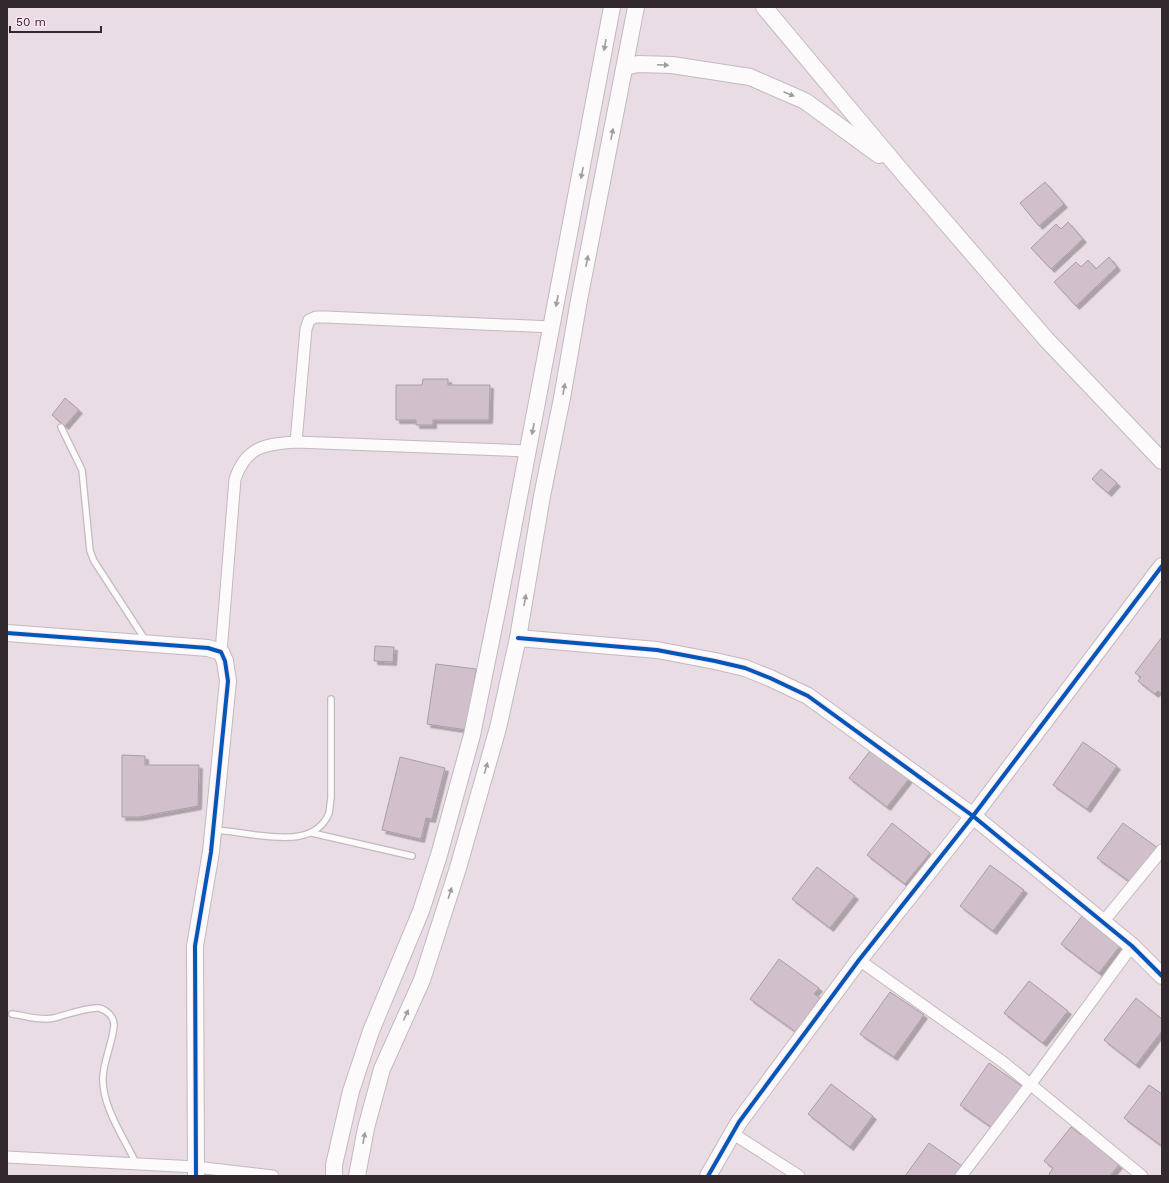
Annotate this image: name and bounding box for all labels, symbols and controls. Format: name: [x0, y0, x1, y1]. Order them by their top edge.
scale bar: [10, 8, 101, 34]
text: 50 m: [16, 15, 46, 29]
one-way arrow: [602, 39, 608, 51]
one-way arrow: [657, 62, 670, 68]
one-way arrow: [783, 91, 795, 97]
one-way arrow: [609, 128, 615, 140]
one-way arrow: [578, 167, 584, 179]
one-way arrow: [584, 255, 590, 267]
one-way arrow: [554, 295, 560, 307]
one-way arrow: [561, 383, 567, 395]
one-way arrow: [529, 422, 535, 435]
one-way arrow: [522, 594, 528, 606]
one-way arrow: [483, 762, 489, 774]
one-way arrow: [447, 887, 453, 899]
one-way arrow: [403, 1010, 409, 1021]
one-way arrow: [361, 1132, 367, 1144]

